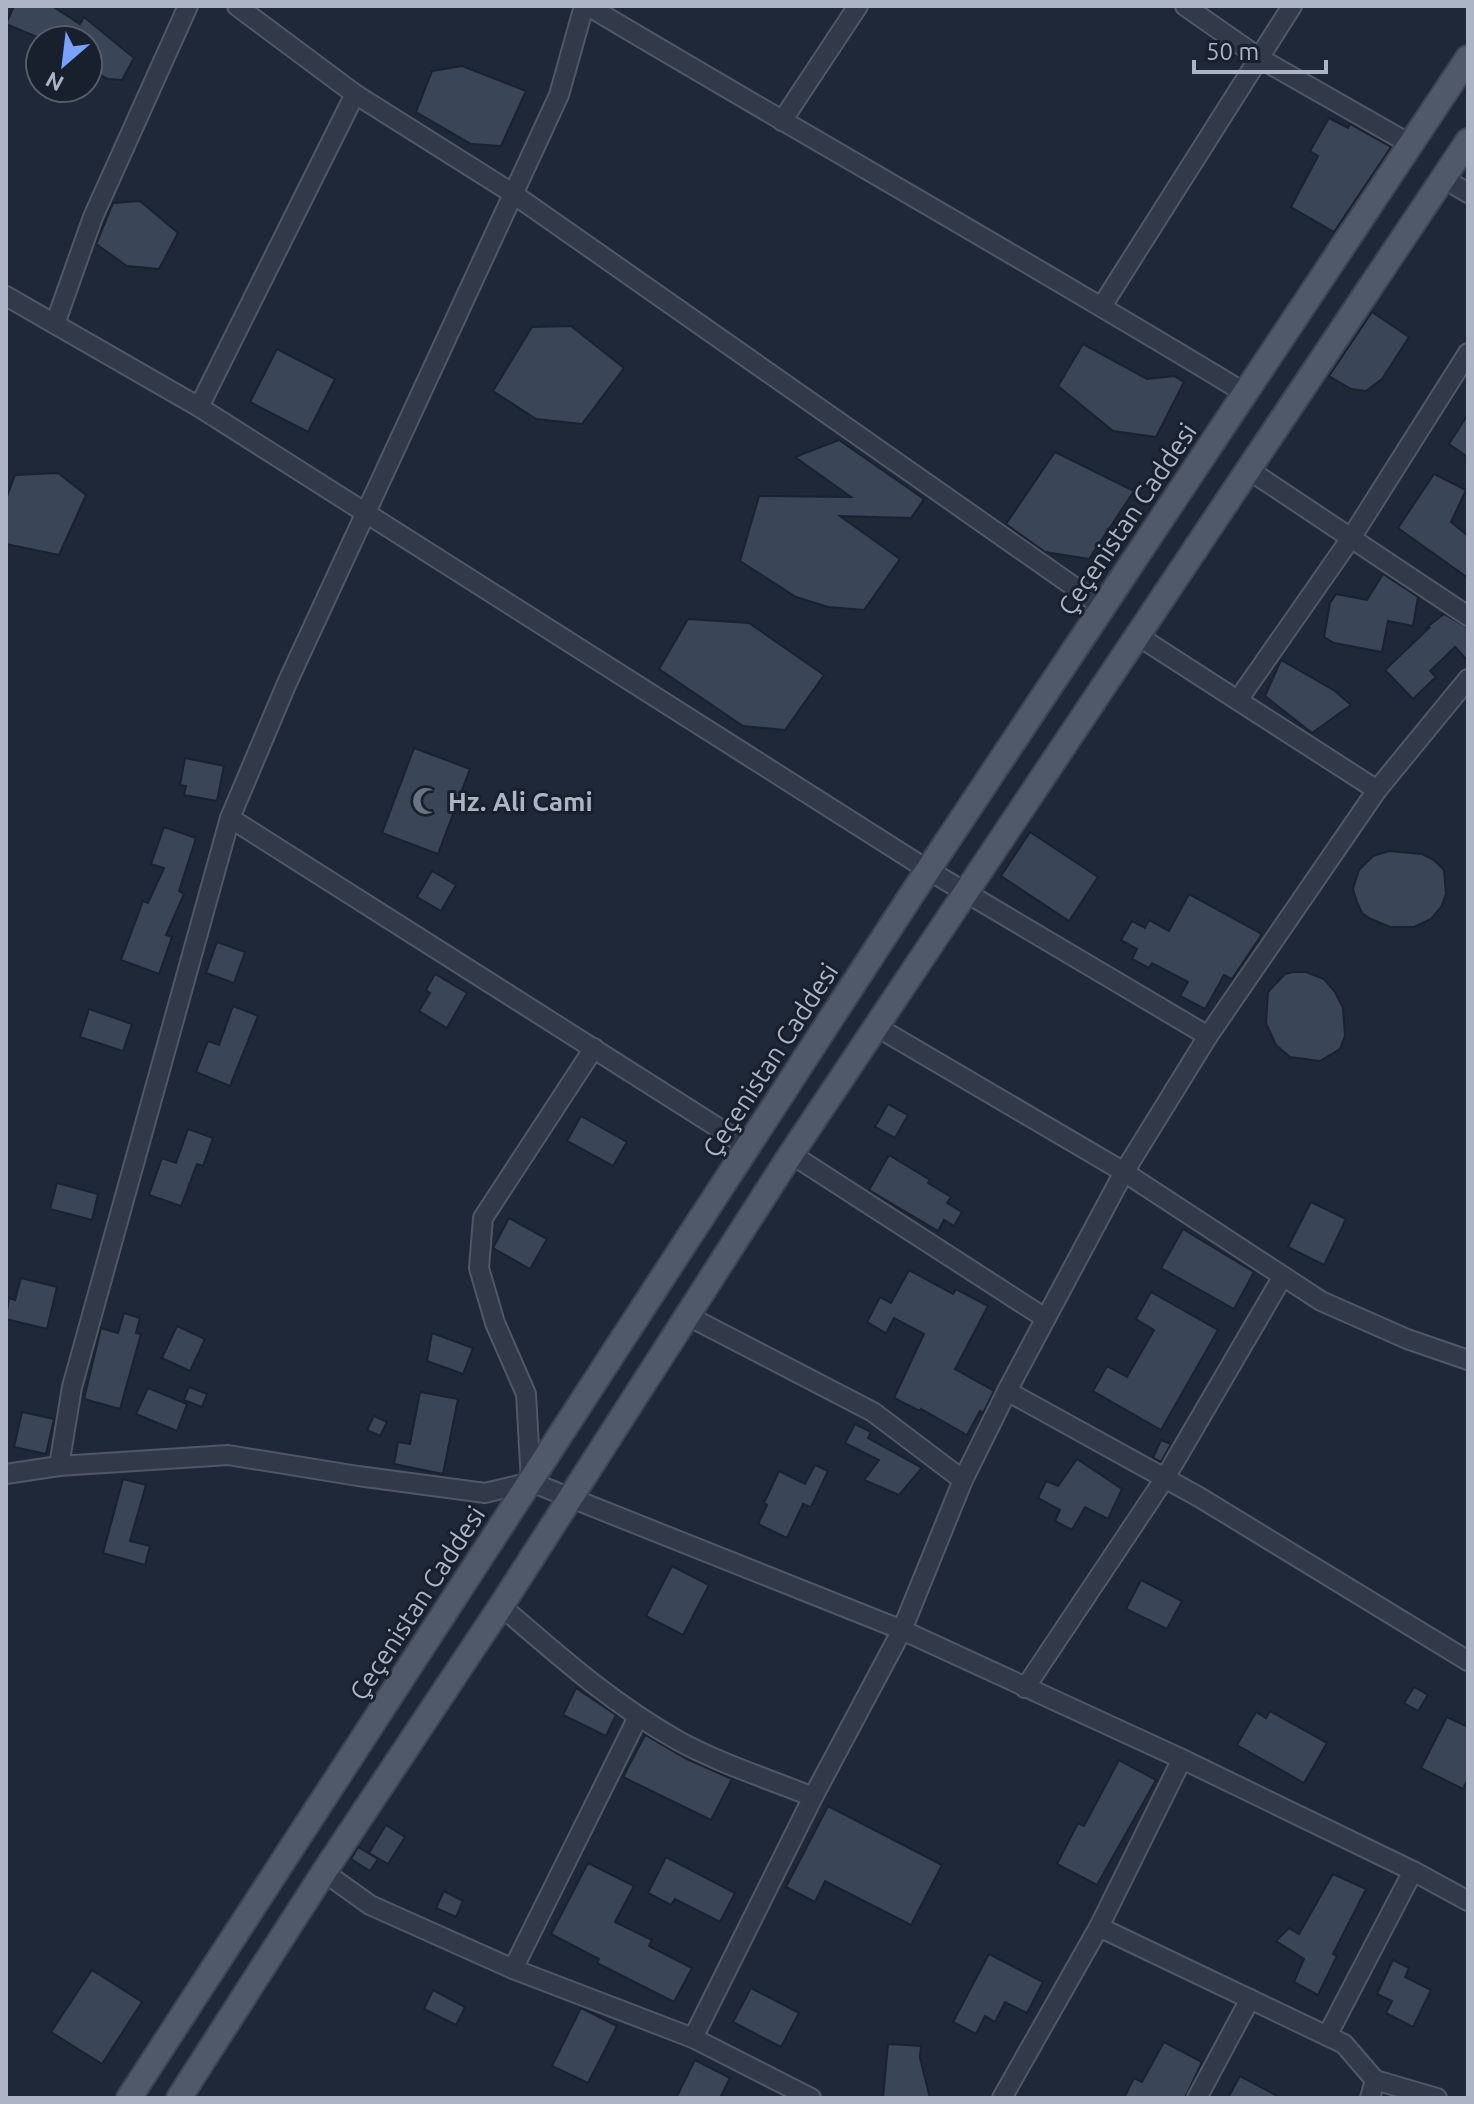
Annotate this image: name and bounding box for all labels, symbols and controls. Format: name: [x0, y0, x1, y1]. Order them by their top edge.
north arrow: [24, 24, 104, 104]
scale bar: [1194, 24, 1326, 74]
text: 50 m: [1206, 38, 1259, 65]
text: N: [41, 67, 67, 97]
street label: Çeçenistan Caddesi: [1052, 418, 1202, 620]
mosque icon: Hz. Ali Cami: [411, 786, 441, 816]
place label: Hz. Ali Cami: [448, 787, 593, 816]
street label: Çeçenistan Caddesi: [697, 958, 843, 1162]
street label: Çeçenistan Caddesi: [344, 1501, 490, 1705]

